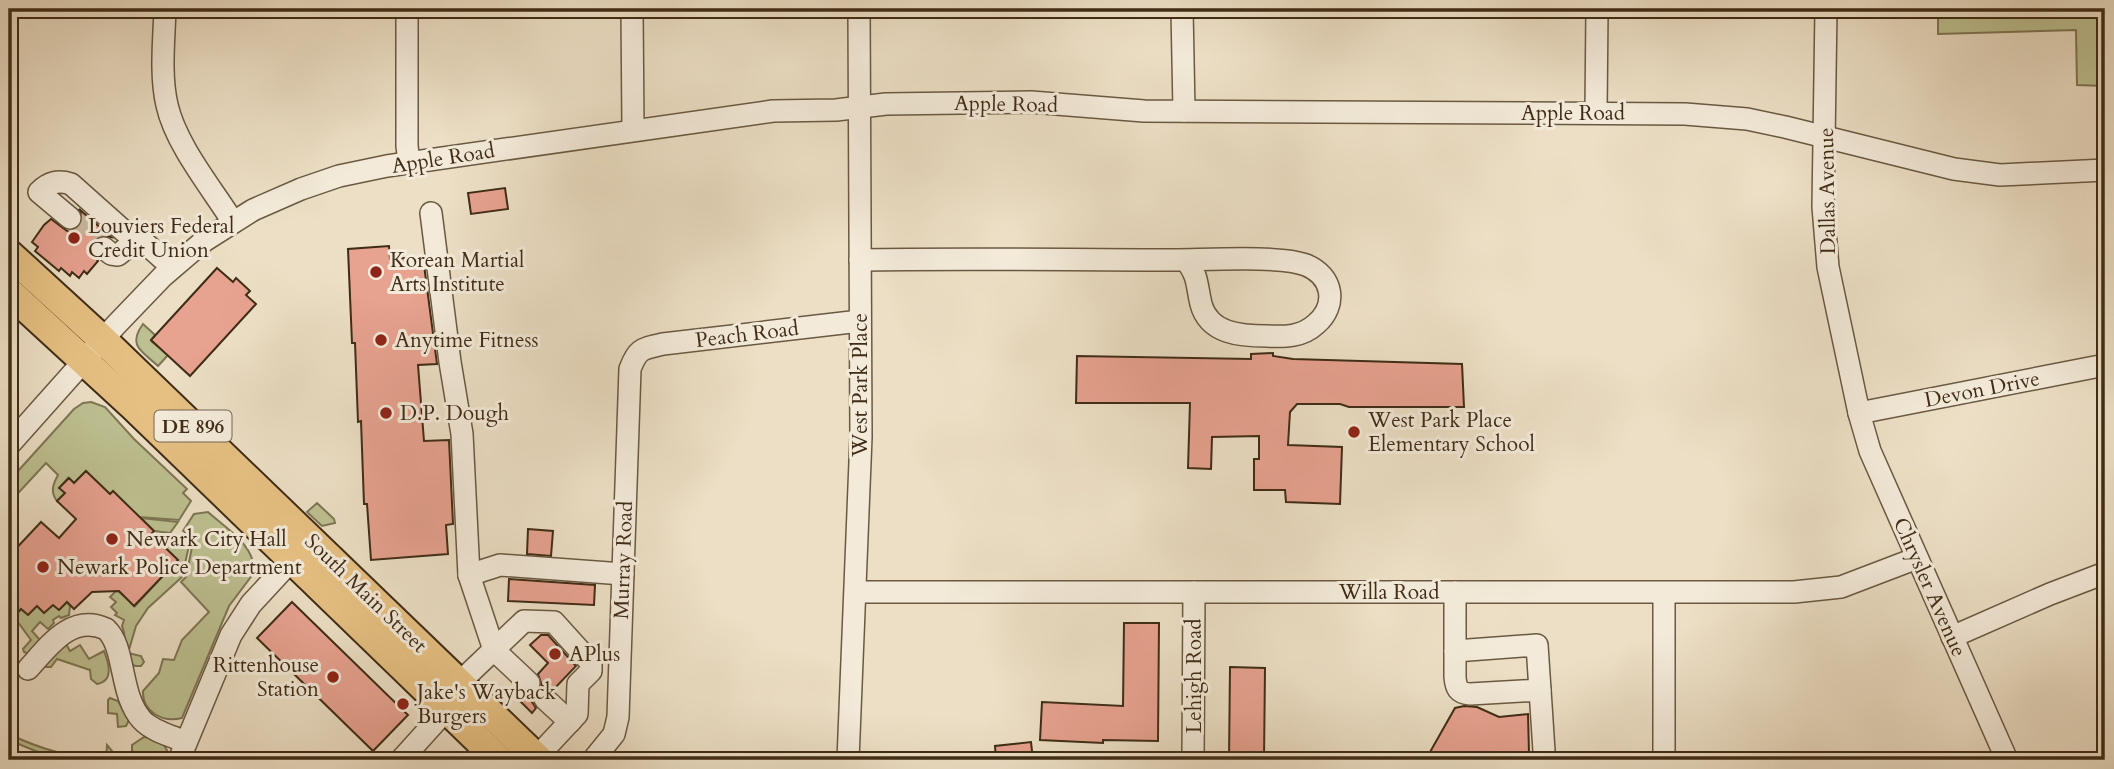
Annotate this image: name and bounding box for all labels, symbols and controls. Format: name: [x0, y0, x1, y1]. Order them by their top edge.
street label: Apple Road: [954, 89, 1058, 120]
street label: Apple Road: [1521, 99, 1625, 128]
street label: Dallas Avenue: [1812, 127, 1843, 255]
street label: Apple Road: [389, 136, 497, 181]
place label: Louviers Federal Credit Union: [88, 212, 234, 265]
marker: Louviers Federal Credit Union: [66, 230, 82, 246]
place label: Korean Martial Arts Institute: [390, 246, 524, 299]
marker: Korean Martial Arts Institute: [368, 264, 384, 280]
street label: West Park Place: [846, 313, 875, 458]
street label: Peach Road: [694, 314, 800, 355]
place label: Anytime Fitness: [395, 326, 538, 355]
marker: Anytime Fitness: [373, 332, 389, 348]
street label: Devon Drive: [1922, 364, 2042, 415]
place label: D.P. Dough: [400, 399, 509, 428]
marker: D.P. Dough: [378, 405, 394, 421]
place label: West Park Place Elementary School: [1367, 406, 1535, 459]
road number: DE 896: [154, 410, 232, 442]
marker: West Park Place Elementary School: [1346, 424, 1362, 440]
street label: Murray Road: [607, 500, 640, 620]
street label: Chrysler Avenue: [1886, 513, 1973, 661]
place label: Newark City Hall: [126, 525, 287, 554]
street label: South Main Street: [298, 527, 434, 660]
marker: Newark City Hall: [104, 531, 120, 547]
place label: Newark Police Department: [57, 553, 302, 582]
marker: Newark Police Department: [35, 559, 51, 575]
street label: Willa Road: [1338, 578, 1439, 607]
street label: Lehigh Road: [1180, 619, 1209, 733]
place label: APlus: [569, 640, 620, 669]
marker: APlus: [547, 646, 563, 662]
place label: Rittenhouse Station: [213, 651, 319, 704]
marker: Rittenhouse Station: [325, 669, 341, 685]
place label: Jake's Wayback Burgers: [414, 678, 557, 731]
marker: Jake's Wayback Burgers: [395, 696, 411, 712]

